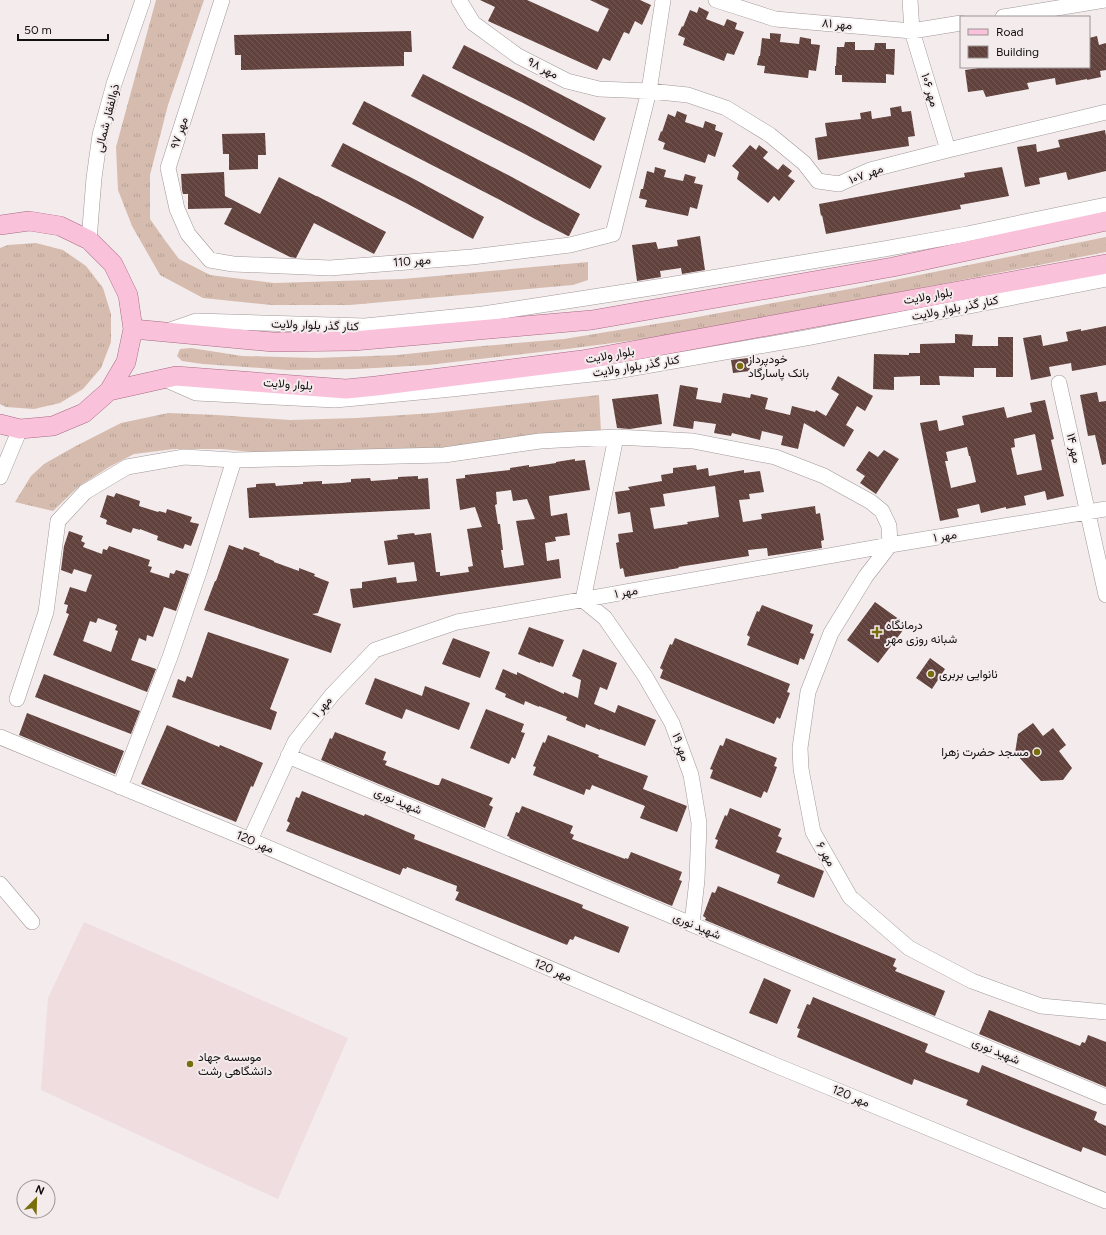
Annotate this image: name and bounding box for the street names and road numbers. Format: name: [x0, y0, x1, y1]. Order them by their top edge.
street label: مهر ۸۱: [821, 16, 853, 33]
street label: مهر ۹۸: [525, 54, 561, 83]
street label: مهر ۱۰۶: [917, 72, 942, 109]
street label: ذوالفقار شمالی: [92, 82, 123, 154]
street label: مهر ۹۷: [167, 115, 192, 151]
street label: مهر ۱۰۷: [847, 161, 885, 188]
street label: مهر 110: [393, 252, 431, 271]
street label: بلوار ولایت: [902, 285, 954, 308]
street label: کنار گذر بلوار ولایت: [910, 293, 1000, 324]
street label: کنار گذر بلوار ولایت: [271, 316, 359, 335]
street label: بلوار ولایت: [584, 344, 636, 367]
street label: کنار گذر بلوار ولایت: [591, 352, 681, 381]
street label: بلوار ولایت: [263, 375, 313, 394]
street label: مهر ۱۴: [1063, 432, 1084, 465]
street label: مهر ۱: [932, 527, 958, 546]
street label: مهر ۱: [613, 583, 639, 602]
street label: مهر ۱: [309, 693, 336, 721]
street label: مهر ۱۹: [668, 731, 693, 763]
street label: شهید نوری: [372, 785, 424, 818]
street label: مهر 120: [234, 828, 276, 857]
street label: مهر ۶: [813, 839, 839, 869]
street label: شهید نوری: [671, 910, 723, 943]
street label: مهر 120: [532, 956, 574, 985]
street label: شهید نوری: [970, 1035, 1022, 1068]
street label: مهر 120: [830, 1082, 872, 1111]

